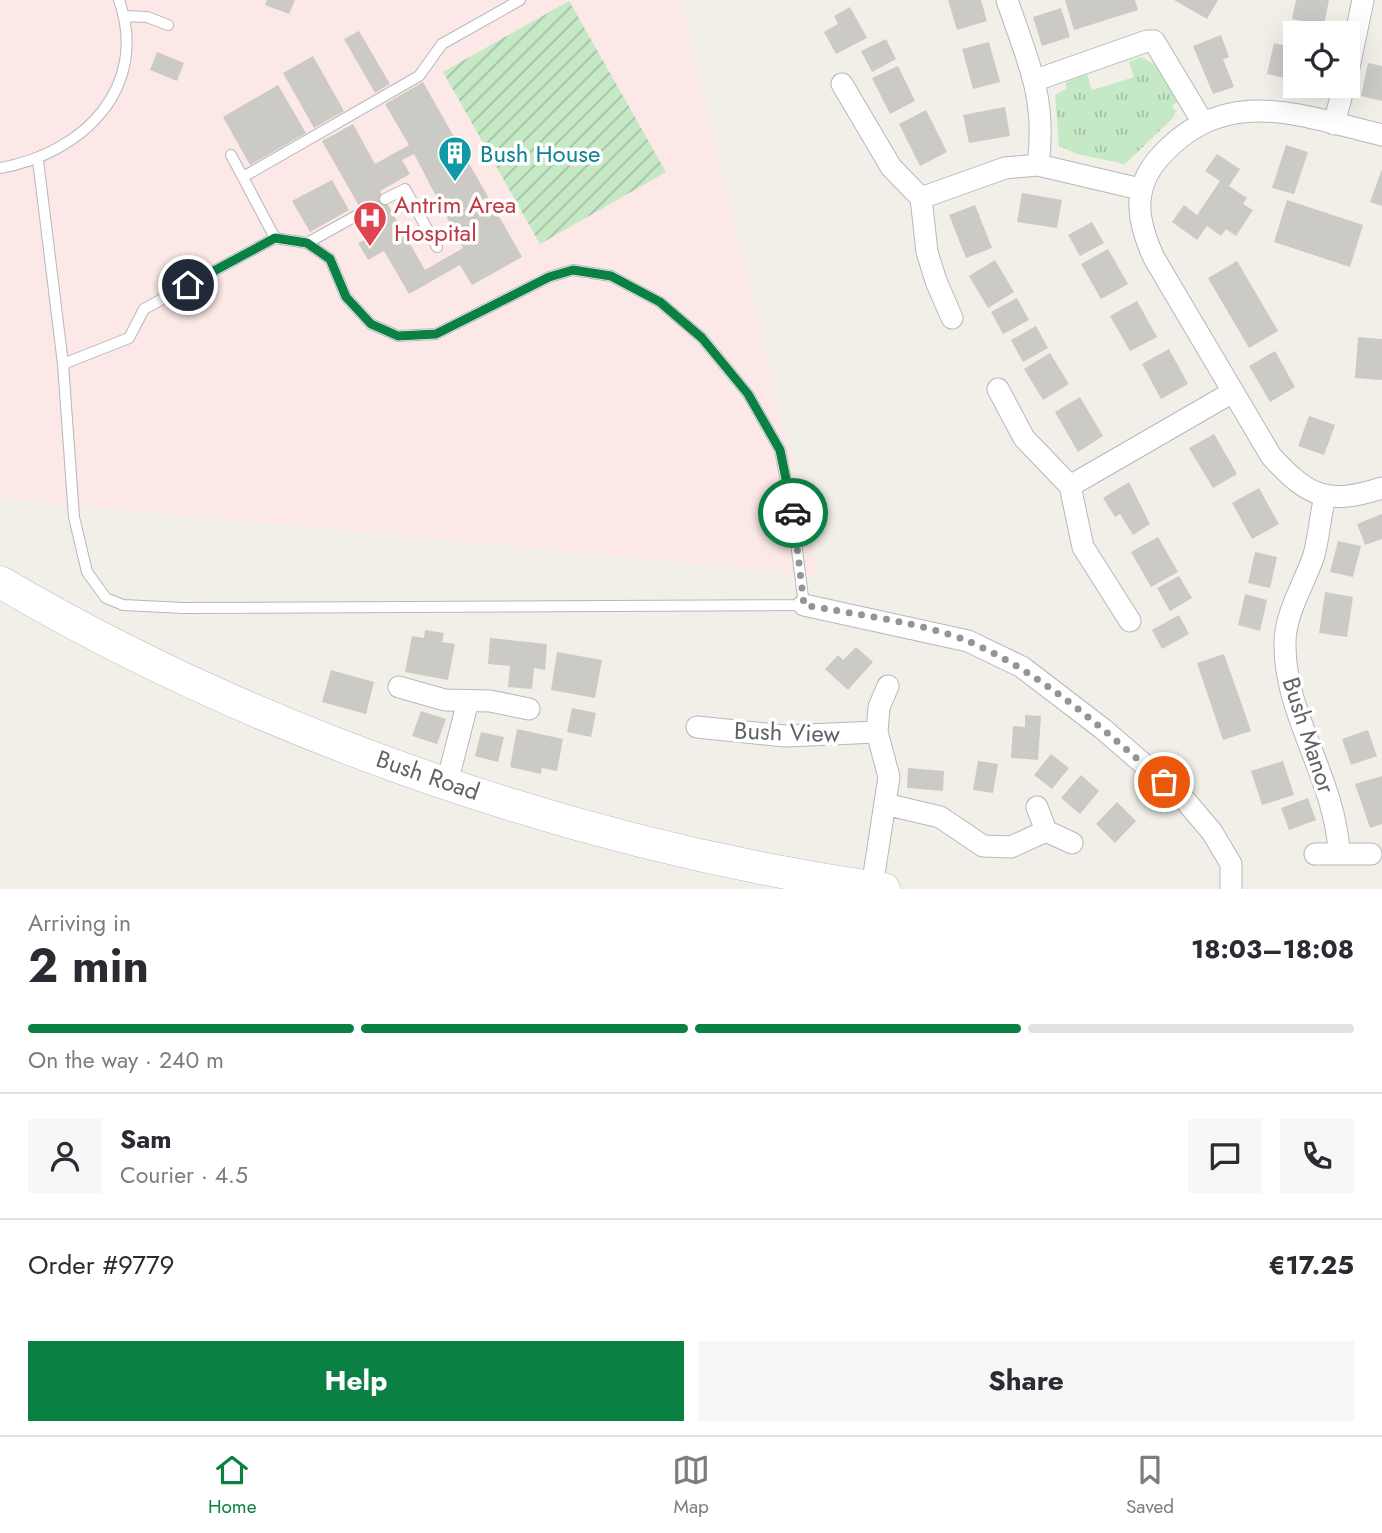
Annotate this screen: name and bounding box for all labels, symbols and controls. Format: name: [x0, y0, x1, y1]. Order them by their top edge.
map controls: [1283, 21, 1360, 98]
button: locate: [1283, 21, 1360, 98]
building icon: Bush House: [436, 134, 474, 183]
place label: Bush House: [480, 136, 600, 171]
place label: Antrim Area Hospital: [394, 187, 516, 250]
hospital icon: Antrim Area Hospital: [351, 199, 389, 248]
pin: [158, 255, 218, 315]
icon: home: [169, 266, 207, 304]
courier: [758, 478, 828, 548]
icon: car: [774, 494, 812, 532]
street label: Bush Manor: [1274, 672, 1344, 798]
street label: Bush View: [733, 713, 841, 751]
street label: Bush Road: [372, 741, 484, 809]
pin: [1134, 752, 1194, 812]
icon: bag: [1145, 763, 1183, 801]
text: Arriving in: [28, 906, 131, 940]
text: 18:03–18:08: [1191, 930, 1354, 968]
text: 2 min: [28, 933, 149, 999]
text: On the way · 240 m: [28, 1043, 224, 1077]
button: person: [28, 1119, 102, 1193]
button: chat: [1188, 1119, 1262, 1193]
button: phone: [1280, 1119, 1354, 1193]
text: Sam: [120, 1120, 172, 1158]
text: Courier · 4.5: [120, 1158, 248, 1192]
text: Order #9779: [28, 1246, 175, 1284]
text: €17.25: [1268, 1246, 1354, 1284]
button: Help: [28, 1341, 684, 1421]
button: Share: [698, 1341, 1354, 1421]
tab: Home: [208, 1451, 256, 1520]
tab: Map: [672, 1451, 710, 1520]
tab: Saved: [1126, 1451, 1174, 1520]

